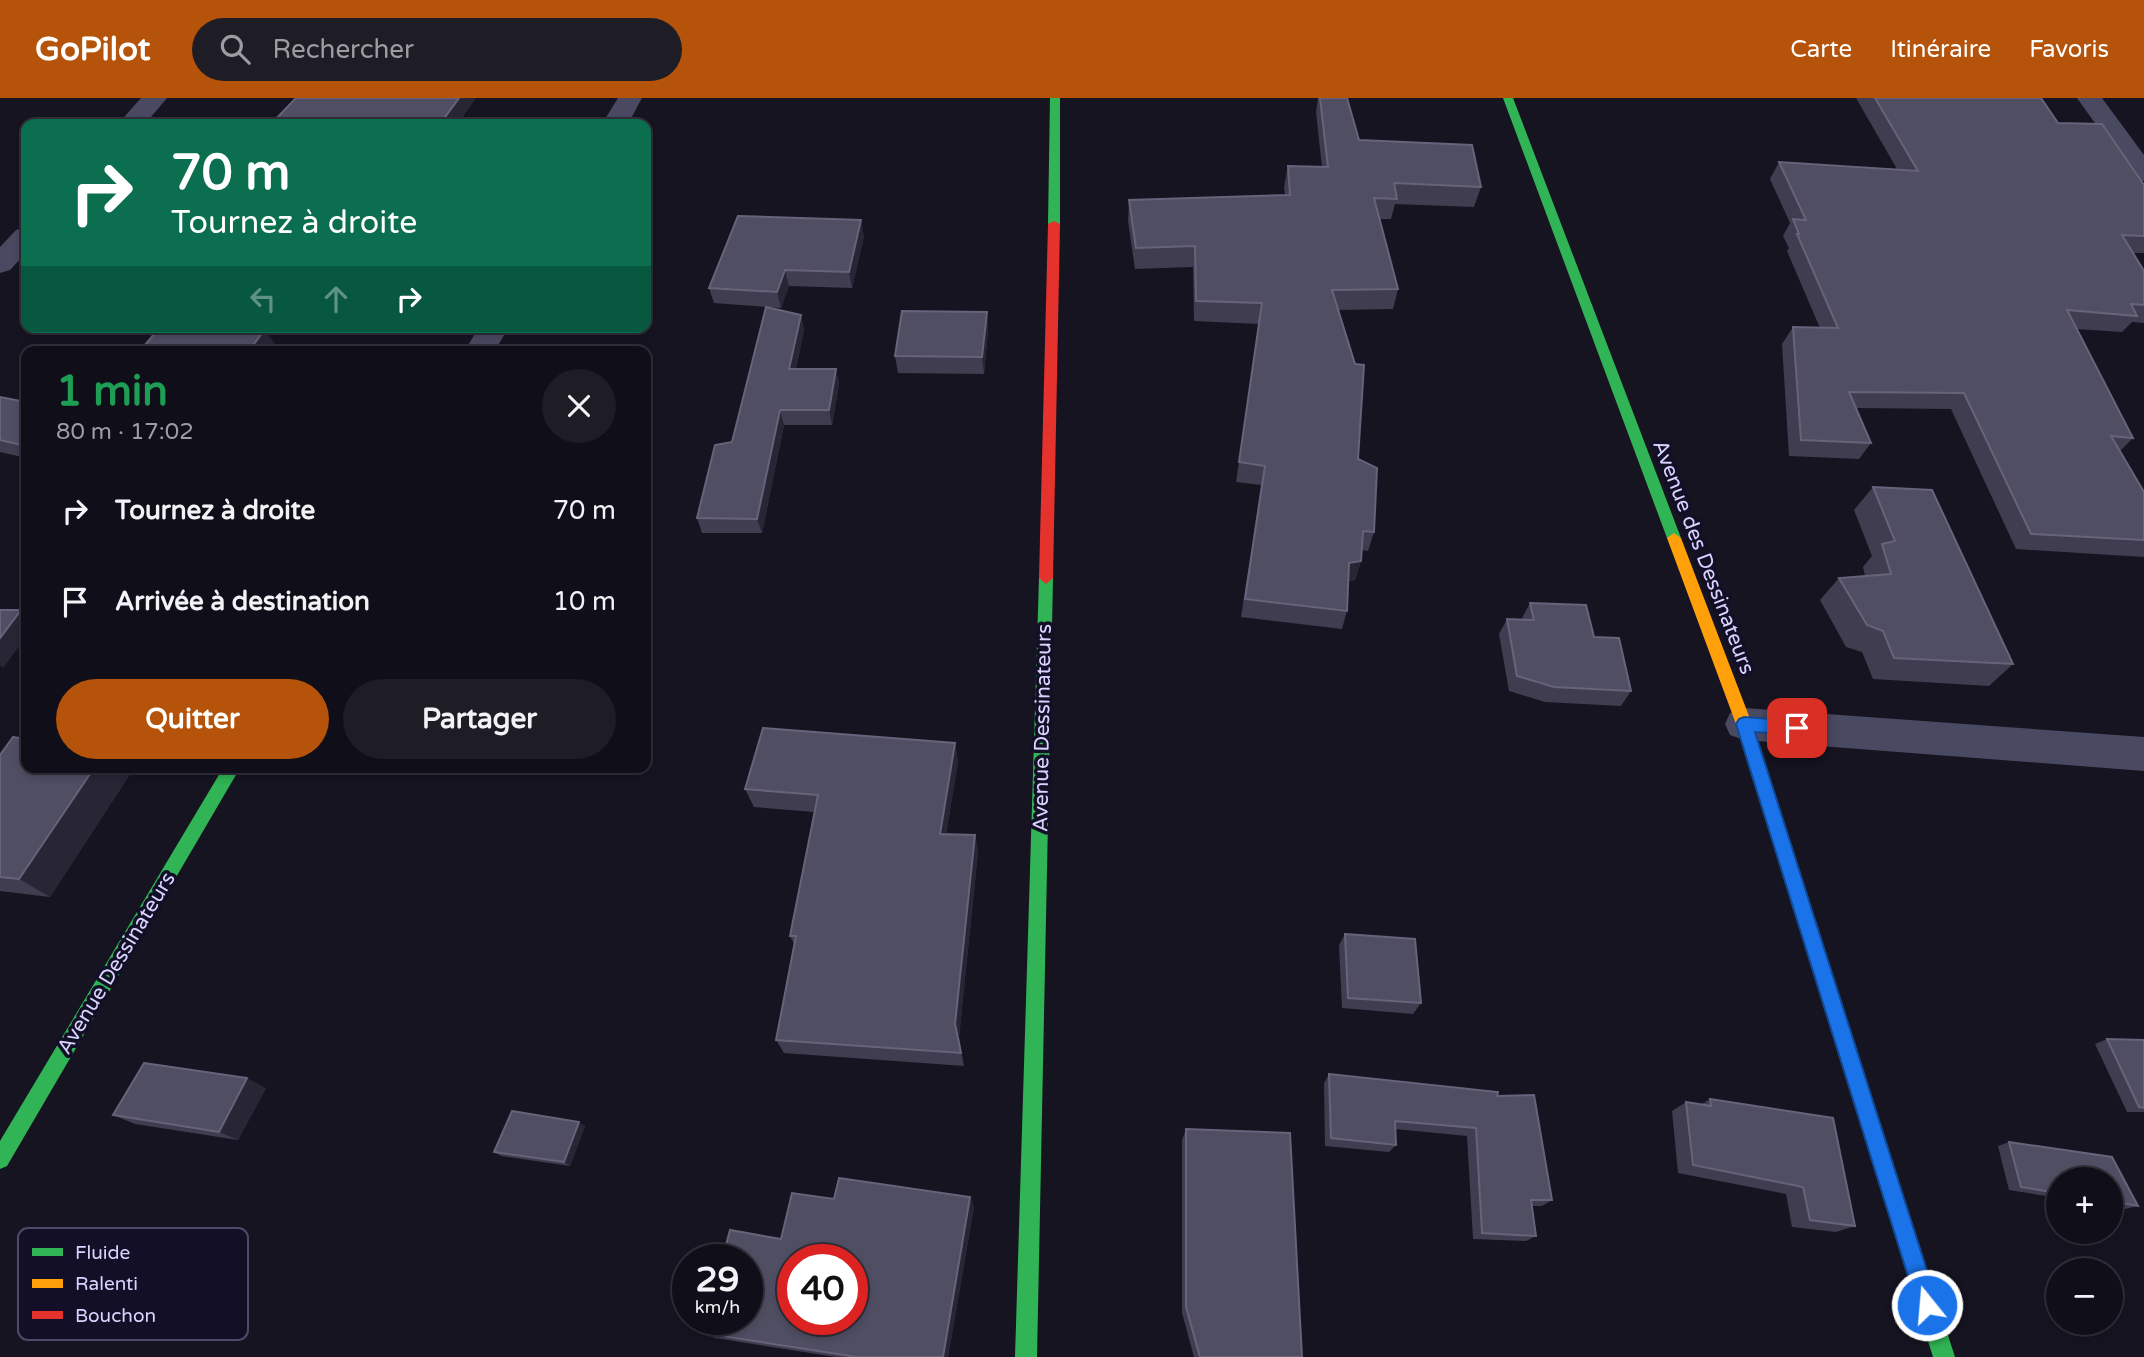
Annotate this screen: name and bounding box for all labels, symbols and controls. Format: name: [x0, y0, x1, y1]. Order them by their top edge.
search box: [192, 18, 682, 81]
text: GoPilot: [35, 30, 150, 69]
icon: search: [216, 30, 254, 68]
text: Rechercher: [272, 34, 414, 65]
text: Carte: [1790, 35, 1852, 64]
text: Itinéraire: [1890, 35, 1991, 64]
text: Favoris: [2029, 35, 2109, 64]
text: 70 m: [171, 144, 290, 203]
icon: right: [56, 147, 147, 238]
text: Tournez à droite: [171, 204, 417, 242]
icon: left: [244, 280, 282, 318]
icon: ahead: [317, 280, 355, 318]
icon: right: [390, 280, 428, 318]
text: 1 min: [56, 366, 168, 417]
button: close: [542, 369, 616, 443]
text: 80 m · 17:02: [56, 418, 194, 446]
street label: Avenue des Dessinateurs: [1647, 436, 1760, 678]
icon: right: [56, 492, 94, 530]
text: Tournez à droite: [115, 495, 315, 526]
text: 70 m: [553, 495, 616, 526]
icon: arrive: [56, 583, 94, 621]
text: Arrivée à destination: [115, 586, 370, 617]
text: 10 m: [553, 586, 616, 617]
street label: Avenue Dessinateurs: [1028, 624, 1057, 832]
button: Quitter: [56, 679, 329, 759]
button: Partager: [343, 679, 616, 759]
pin: [1767, 698, 1827, 758]
icon: arrive: [1778, 709, 1816, 747]
street label: Avenue Dessinateurs: [52, 868, 181, 1059]
map controls: [2046, 1167, 2123, 1335]
button: +: [2046, 1167, 2123, 1244]
legend: [18, 1228, 248, 1340]
text: Fluide: [75, 1242, 130, 1264]
speed limit sign: 40: [777, 1244, 868, 1335]
button: −: [2046, 1258, 2123, 1335]
text: 29: [696, 1259, 739, 1301]
position arrow: [1890, 1268, 1964, 1342]
text: Ralenti: [75, 1273, 138, 1295]
text: km/h: [695, 1296, 740, 1318]
text: Bouchon: [75, 1305, 156, 1327]

